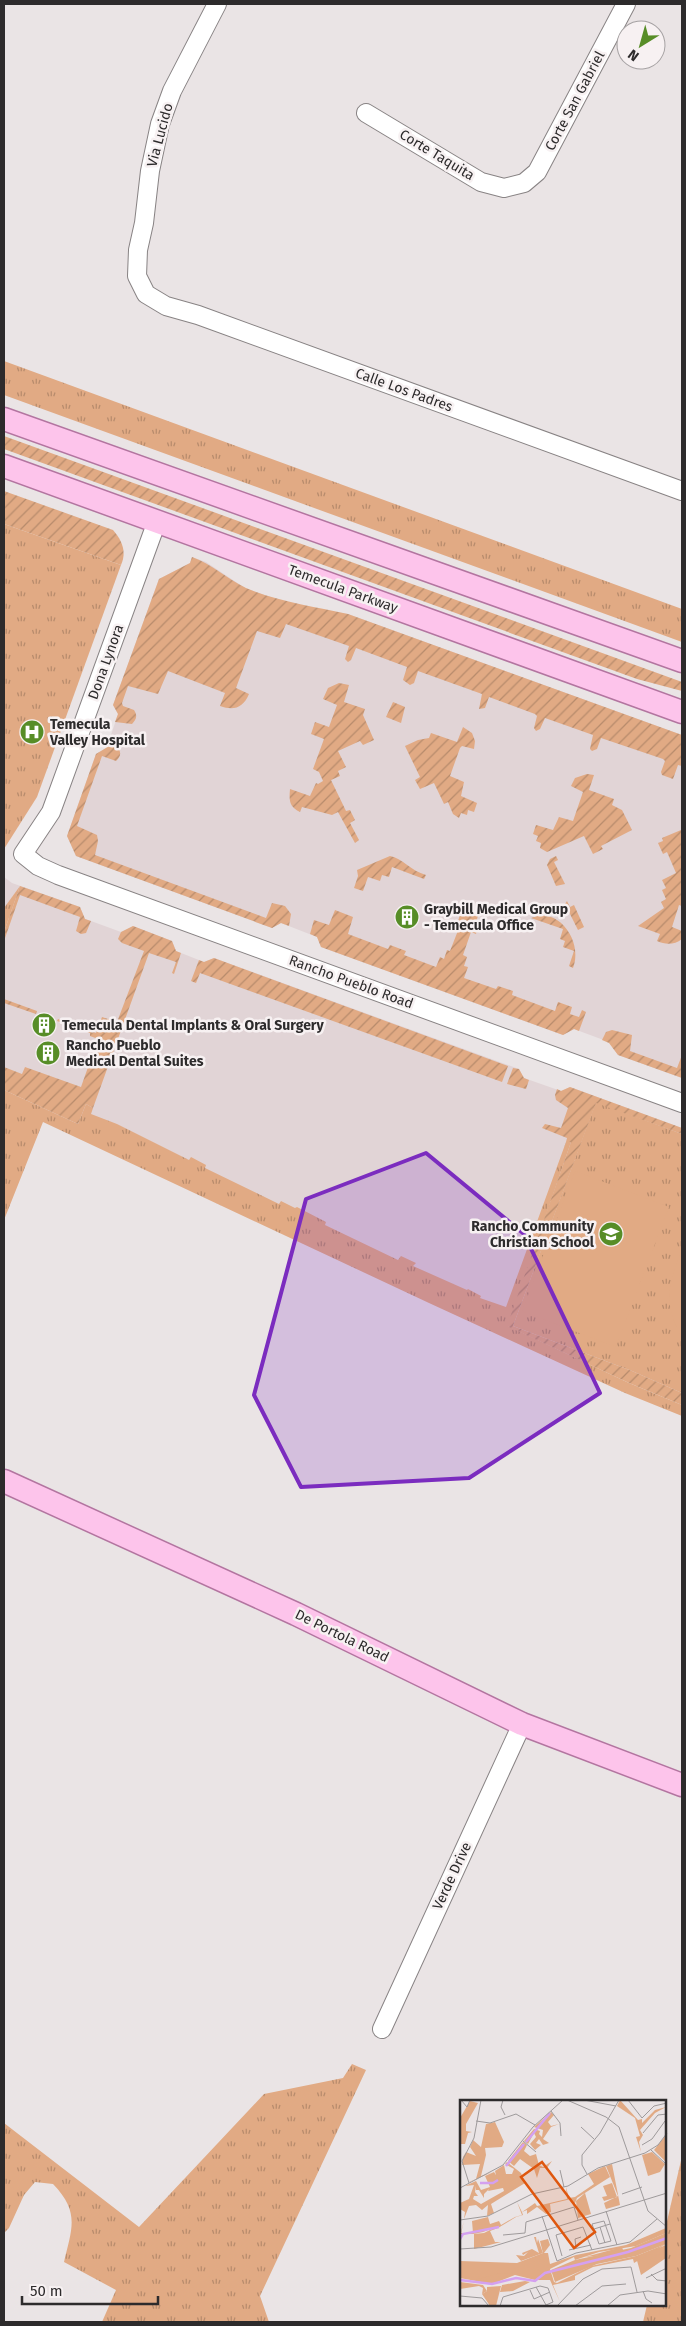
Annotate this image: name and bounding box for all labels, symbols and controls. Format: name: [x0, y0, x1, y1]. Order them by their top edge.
north arrow: [616, 20, 666, 70]
text: N: [625, 45, 642, 65]
street label: Corte San Gabriel: [542, 48, 608, 154]
street label: Via Lucido: [143, 101, 177, 169]
street label: Corte Taquita: [396, 126, 478, 184]
street label: Calle Los Padres: [353, 365, 455, 416]
street label: Temecula Parkway: [286, 561, 400, 617]
street label: Dona Lynora: [85, 622, 127, 702]
place label: Temecula Valley Hospital: [49, 716, 146, 749]
hospital icon: Temecula Valley Hospital: [19, 719, 45, 745]
place label: Graybill Medical Group - Temecula Office: [424, 901, 568, 934]
building icon: Graybill Medical Group - Temecula Office: [394, 904, 420, 930]
street label: Rancho Pueblo Road: [287, 952, 415, 1012]
building icon: Temecula Dental Implants & Oral Surgery: [31, 1012, 57, 1038]
place label: Temecula Dental Implants & Oral Surgery: [62, 1017, 324, 1034]
place label: Rancho Pueblo Medical Dental Suites: [66, 1037, 204, 1070]
building icon: Rancho Pueblo Medical Dental Suites: [35, 1040, 61, 1066]
place label: Rancho Community Christian School: [471, 1218, 595, 1251]
school or university icon: Rancho Community Christian School: [598, 1221, 624, 1247]
street label: De Portola Road: [292, 1606, 392, 1666]
street label: Verde Drive: [429, 1840, 475, 1912]
inset map: [460, 2100, 666, 2306]
scale bar: [22, 2274, 159, 2306]
text: 50 m: [30, 2282, 63, 2300]

